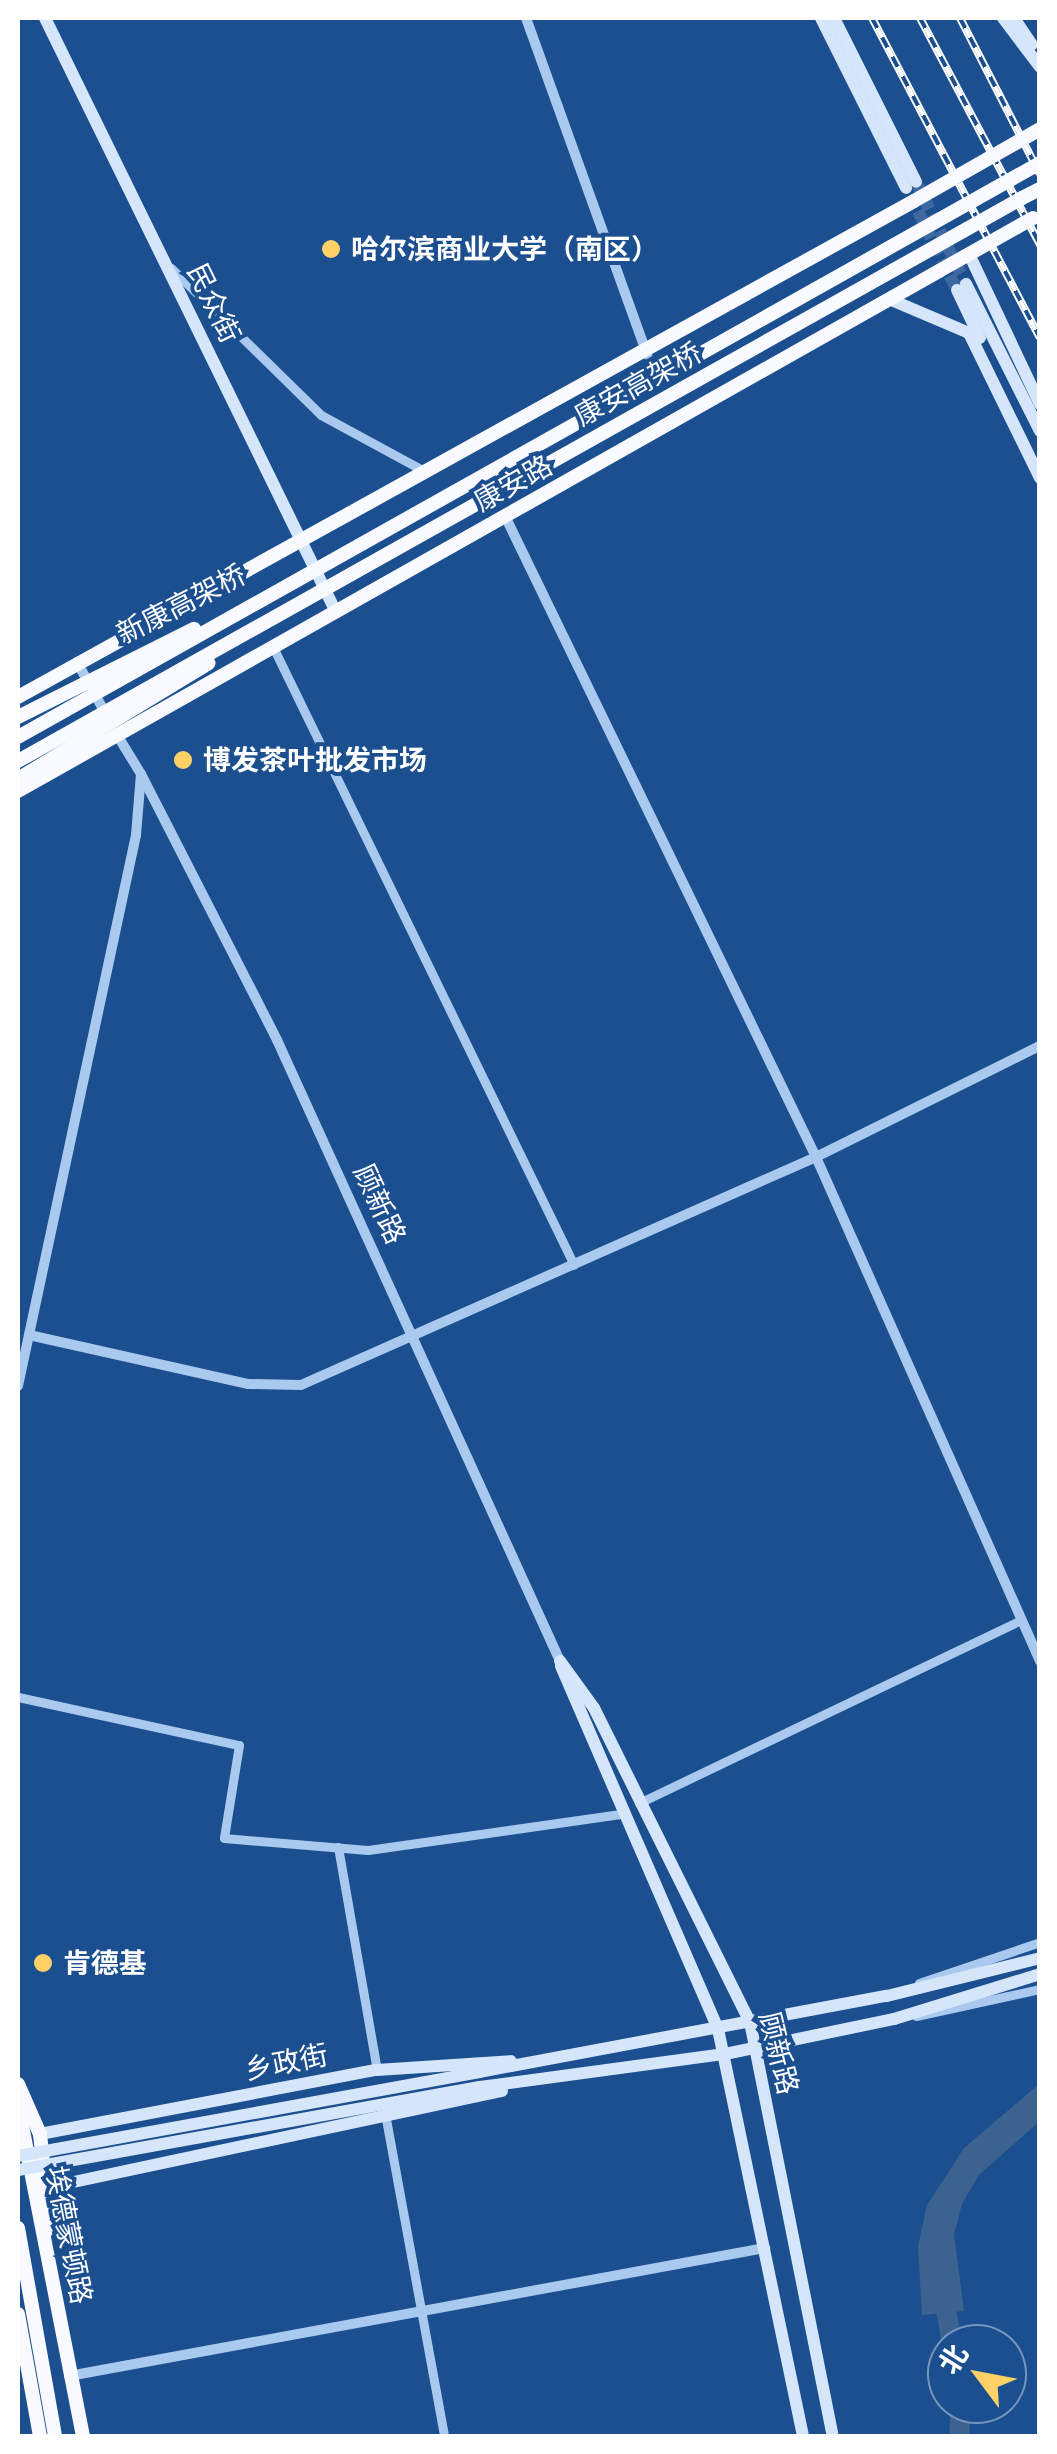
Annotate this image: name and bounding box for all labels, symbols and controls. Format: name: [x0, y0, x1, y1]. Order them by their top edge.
place label: 哈尔滨商业大学（南区）: [351, 232, 659, 266]
marker: 哈尔滨商业大学（南区）: [320, 238, 342, 260]
street label: 民众街: [180, 258, 248, 348]
street label: 康安高架桥: [569, 335, 707, 433]
street label: 康安路: [468, 448, 558, 518]
street label: 新康高架桥: [111, 557, 251, 651]
place label: 博发茶叶批发市场: [203, 743, 427, 777]
marker: 博发茶叶批发市场: [172, 749, 194, 771]
street label: 顾新路: [347, 1159, 413, 1249]
place label: 肯德基: [63, 1946, 147, 1980]
marker: 肯德基: [32, 1952, 54, 1974]
street label: 顾新路: [753, 2008, 805, 2098]
street label: 乡政街: [242, 2037, 330, 2087]
street label: 埃德蒙顿路: [39, 2163, 99, 2307]
north arrow: [927, 2324, 1027, 2424]
text: 北: [932, 2339, 974, 2380]

